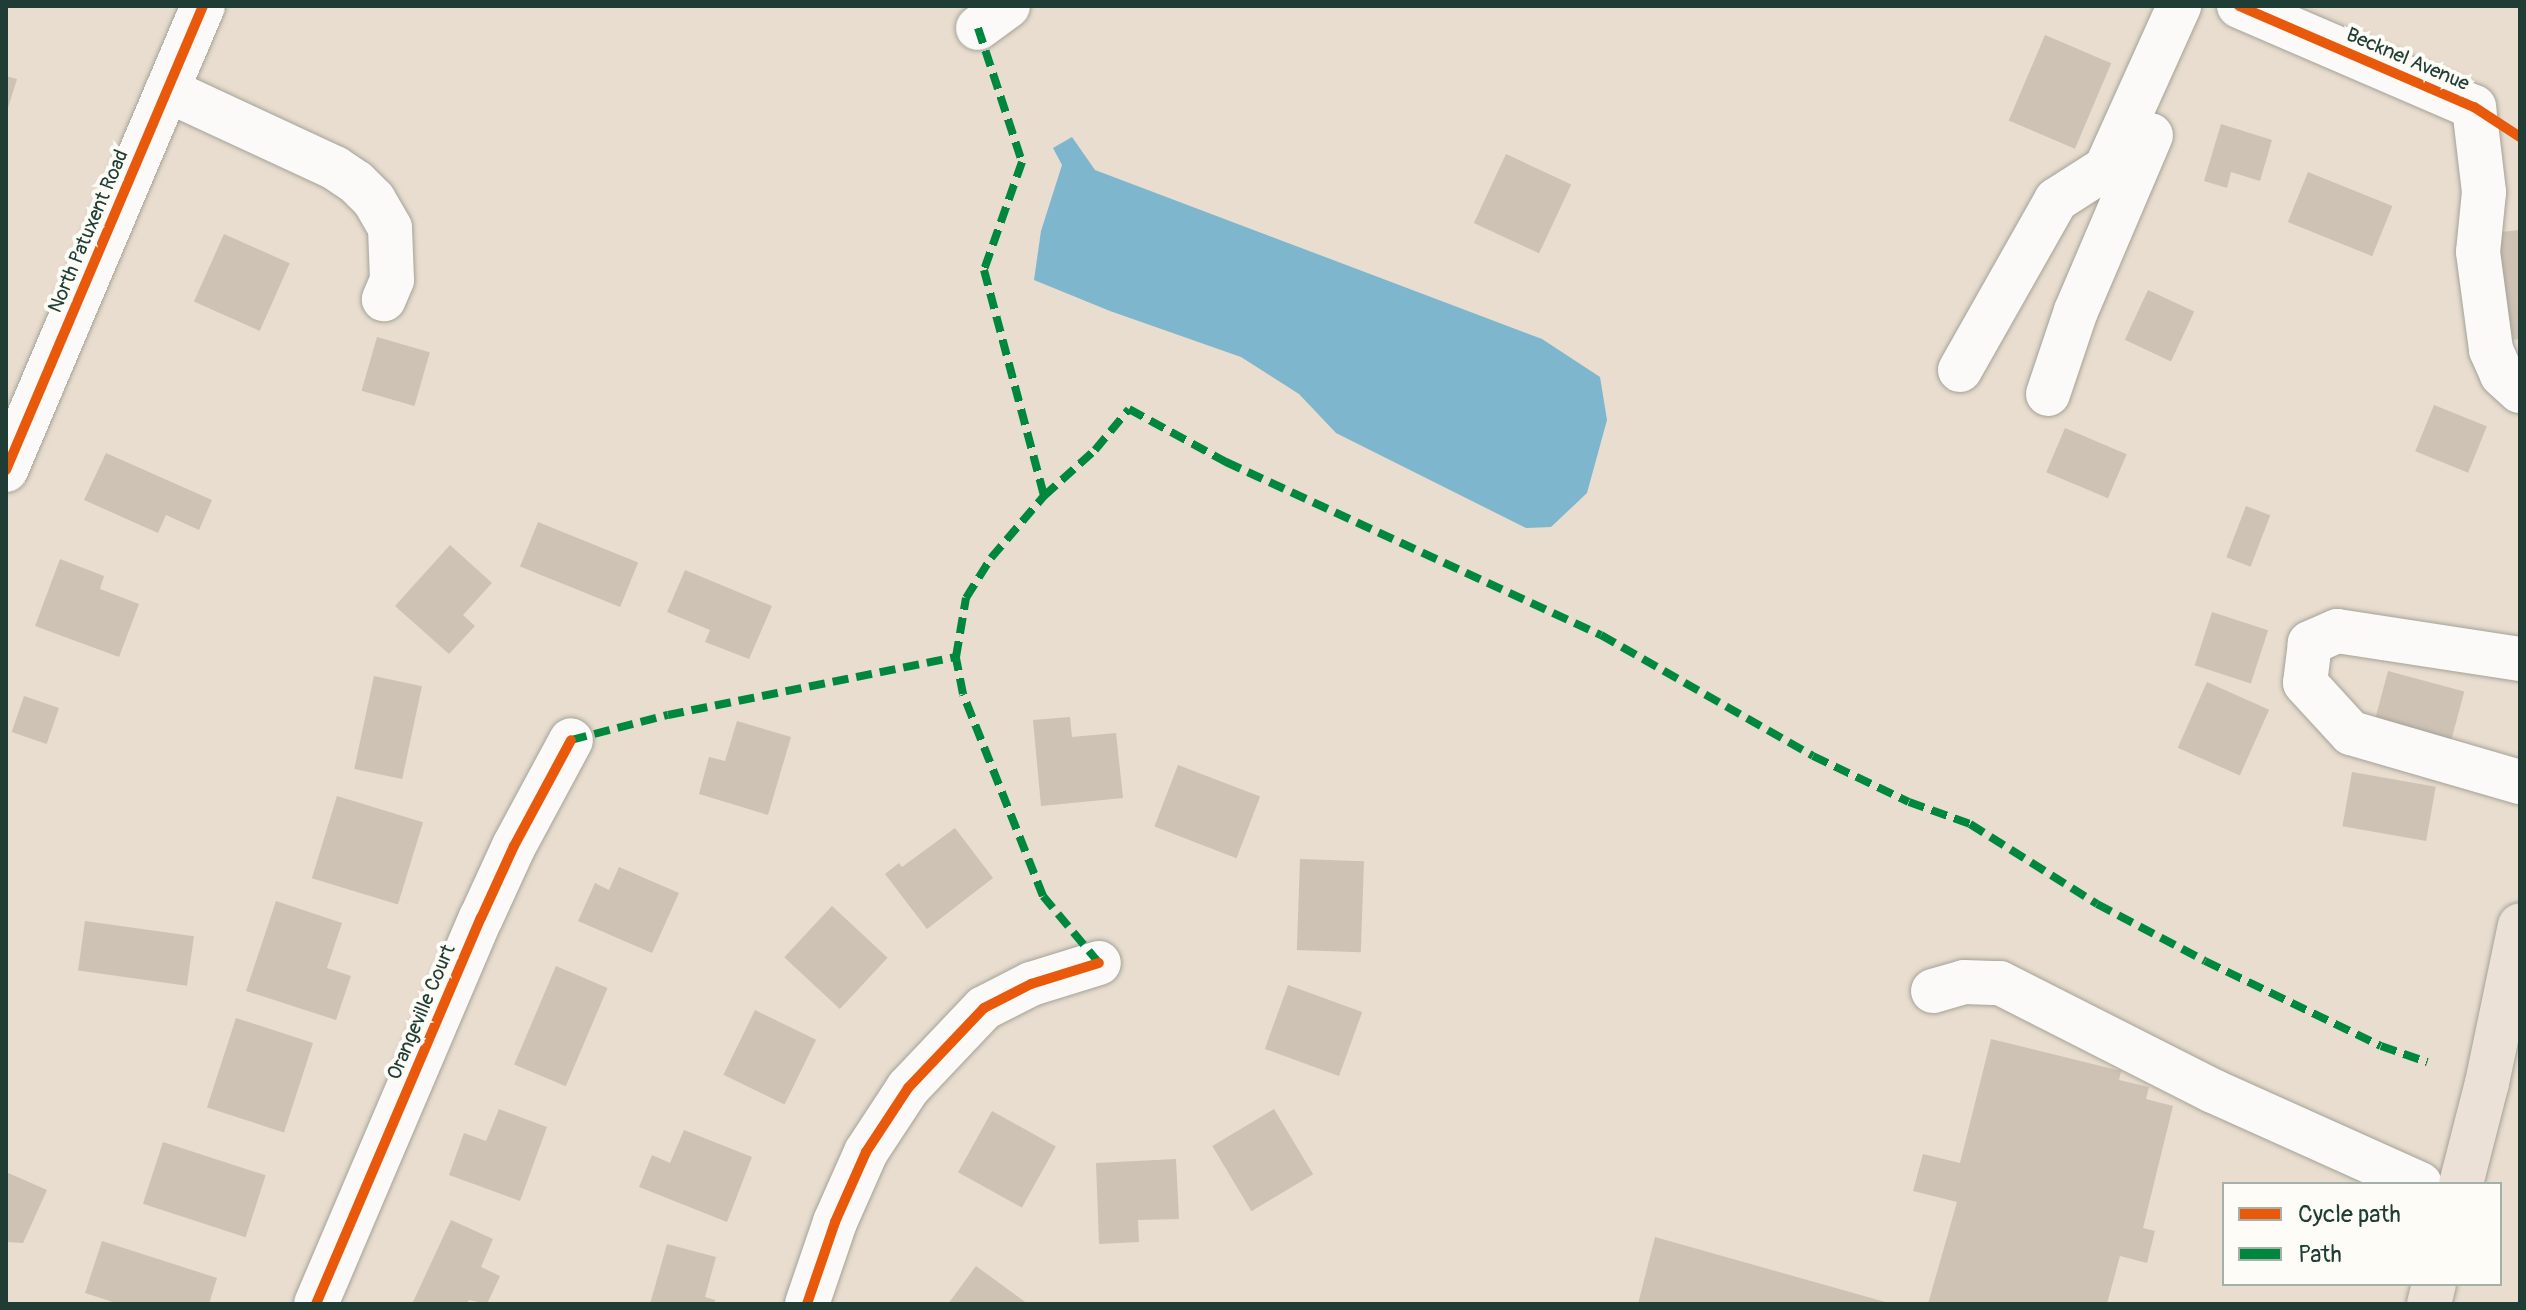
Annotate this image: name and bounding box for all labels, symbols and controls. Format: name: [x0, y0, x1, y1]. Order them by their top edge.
street label: Becknel Avenue: [2343, 22, 2473, 96]
street label: North Patuxent Road: [43, 146, 133, 316]
street label: Orangeville Court: [382, 941, 460, 1083]
legend: [2222, 1182, 2502, 1286]
text: Cycle path: [2298, 1200, 2401, 1229]
text: Path: [2298, 1240, 2342, 1269]

